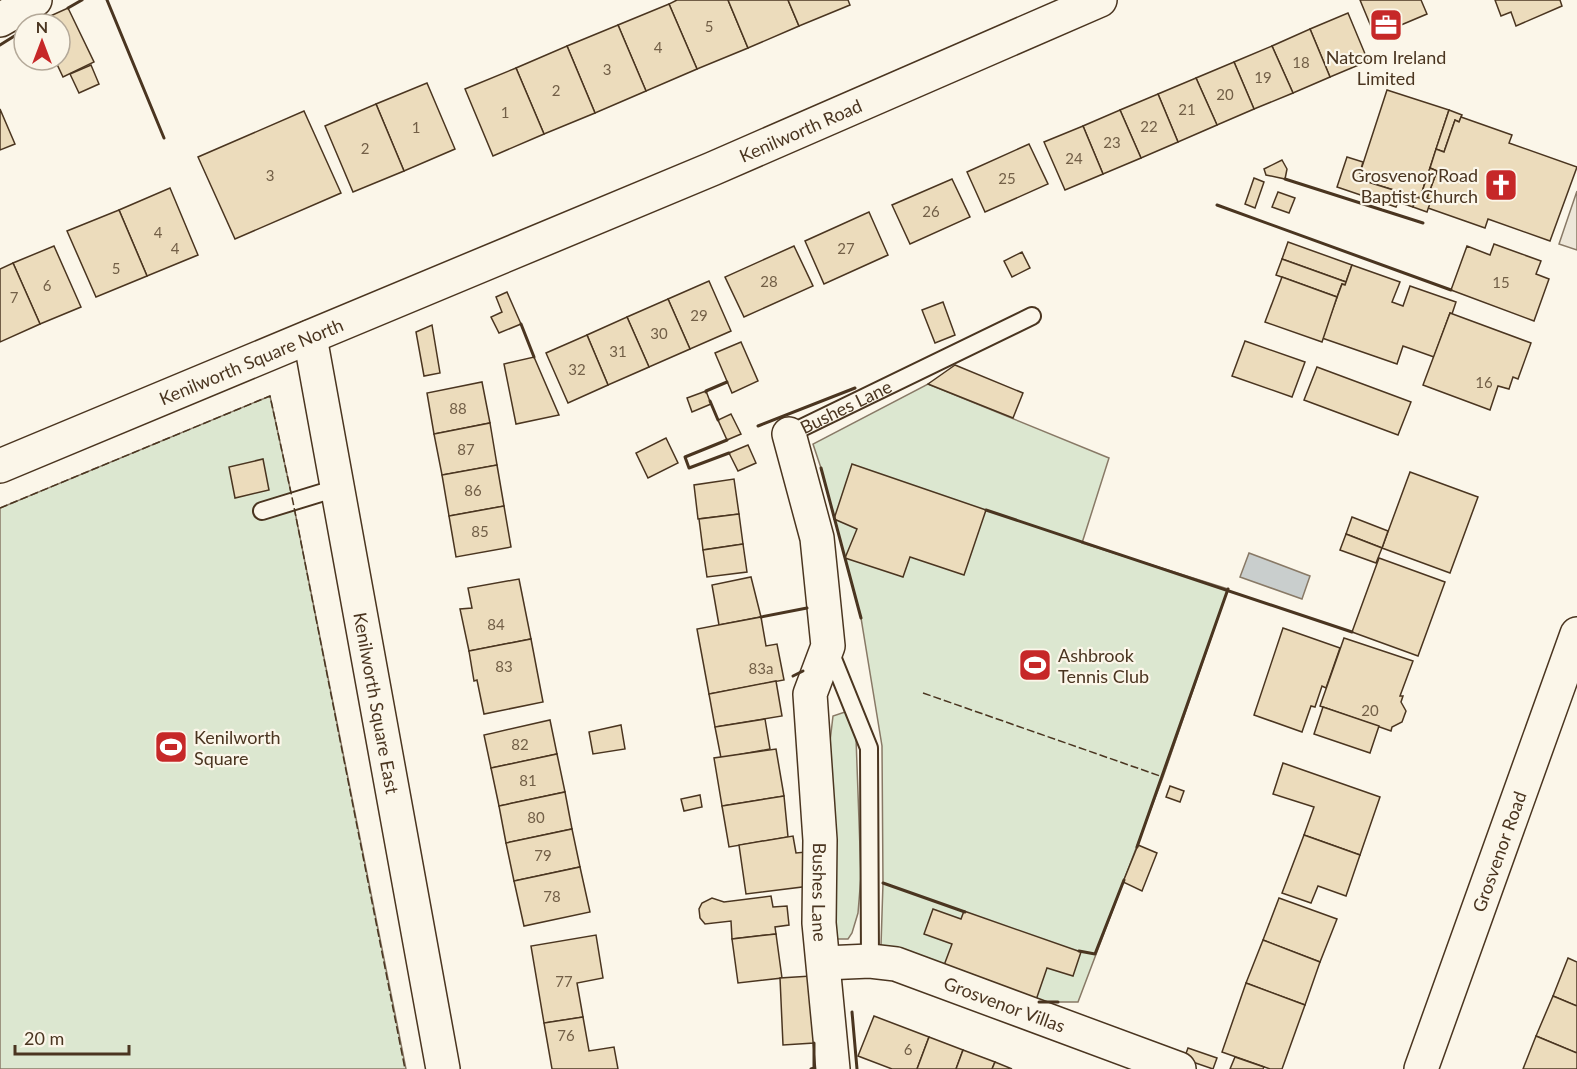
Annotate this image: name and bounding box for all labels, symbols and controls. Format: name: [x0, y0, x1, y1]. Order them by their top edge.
office icon: Natcom Ireland Limited: [1368, 7, 1404, 43]
north arrow: [12, 12, 72, 72]
text: N: [36, 17, 48, 36]
house number: 5: [705, 17, 713, 35]
house number: 4: [654, 38, 663, 56]
place label: Natcom Ireland Limited: [1326, 46, 1446, 89]
house number: 18: [1292, 53, 1310, 71]
house number: 3: [603, 60, 611, 78]
house number: 19: [1254, 68, 1272, 86]
house number: 2: [552, 81, 560, 99]
house number: 20: [1216, 85, 1234, 103]
street label: Kenilworth Road: [736, 94, 865, 167]
house number: 21: [1178, 100, 1196, 118]
house number: 1: [501, 103, 509, 121]
house number: 22: [1140, 117, 1158, 135]
house number: 1: [412, 118, 420, 136]
house number: 23: [1103, 133, 1121, 151]
house number: 2: [361, 139, 369, 157]
house number: 24: [1065, 149, 1083, 167]
place label: Grosvenor Road Baptist Church: [1351, 164, 1478, 207]
house number: 3: [266, 166, 274, 184]
church icon: Grosvenor Road Baptist Church: [1483, 167, 1519, 203]
house number: 25: [998, 169, 1016, 187]
house number: 26: [922, 202, 940, 220]
house number: 4: [154, 223, 163, 241]
house number: 4: [171, 239, 180, 257]
house number: 27: [837, 239, 855, 257]
house number: 5: [112, 259, 120, 277]
house number: 28: [760, 272, 778, 290]
house number: 15: [1492, 273, 1510, 291]
house number: 6: [43, 276, 52, 294]
house number: 7: [10, 288, 19, 306]
house number: 29: [690, 306, 708, 324]
street label: Kenilworth Square North: [156, 313, 346, 409]
house number: 30: [650, 324, 668, 342]
house number: 31: [609, 342, 627, 360]
house number: 32: [568, 360, 586, 378]
house number: 16: [1475, 373, 1493, 391]
street label: Bushes Lane: [796, 375, 895, 438]
house number: 88: [449, 399, 467, 417]
house number: 87: [457, 440, 475, 458]
house number: 86: [464, 481, 482, 499]
house number: 85: [471, 522, 489, 540]
street label: Kenilworth Square East: [349, 611, 404, 796]
house number: 84: [487, 615, 505, 633]
place label: Ashbrook Tennis Club: [1058, 644, 1149, 687]
sports icon: Ashbrook Tennis Club: [1017, 647, 1053, 683]
house number: 83: [495, 657, 513, 675]
house number: 83a: [749, 659, 773, 677]
house number: 20: [1361, 701, 1379, 719]
place label: Kenilworth Square: [194, 726, 281, 769]
sports icon: Kenilworth Square: [153, 729, 189, 765]
house number: 82: [511, 735, 529, 753]
house number: 81: [519, 771, 537, 789]
street label: Grosvenor Road: [1467, 788, 1531, 915]
house number: 80: [527, 808, 545, 826]
street label: Bushes Lane: [808, 842, 832, 943]
house number: 79: [534, 846, 552, 864]
house number: 78: [543, 887, 561, 905]
house number: 77: [555, 972, 573, 990]
street label: Grosvenor Villas: [941, 972, 1068, 1037]
scale bar: [15, 1018, 129, 1056]
house number: 76: [557, 1026, 575, 1044]
text: 20 m: [24, 1027, 64, 1049]
house number: 6: [904, 1040, 913, 1058]

